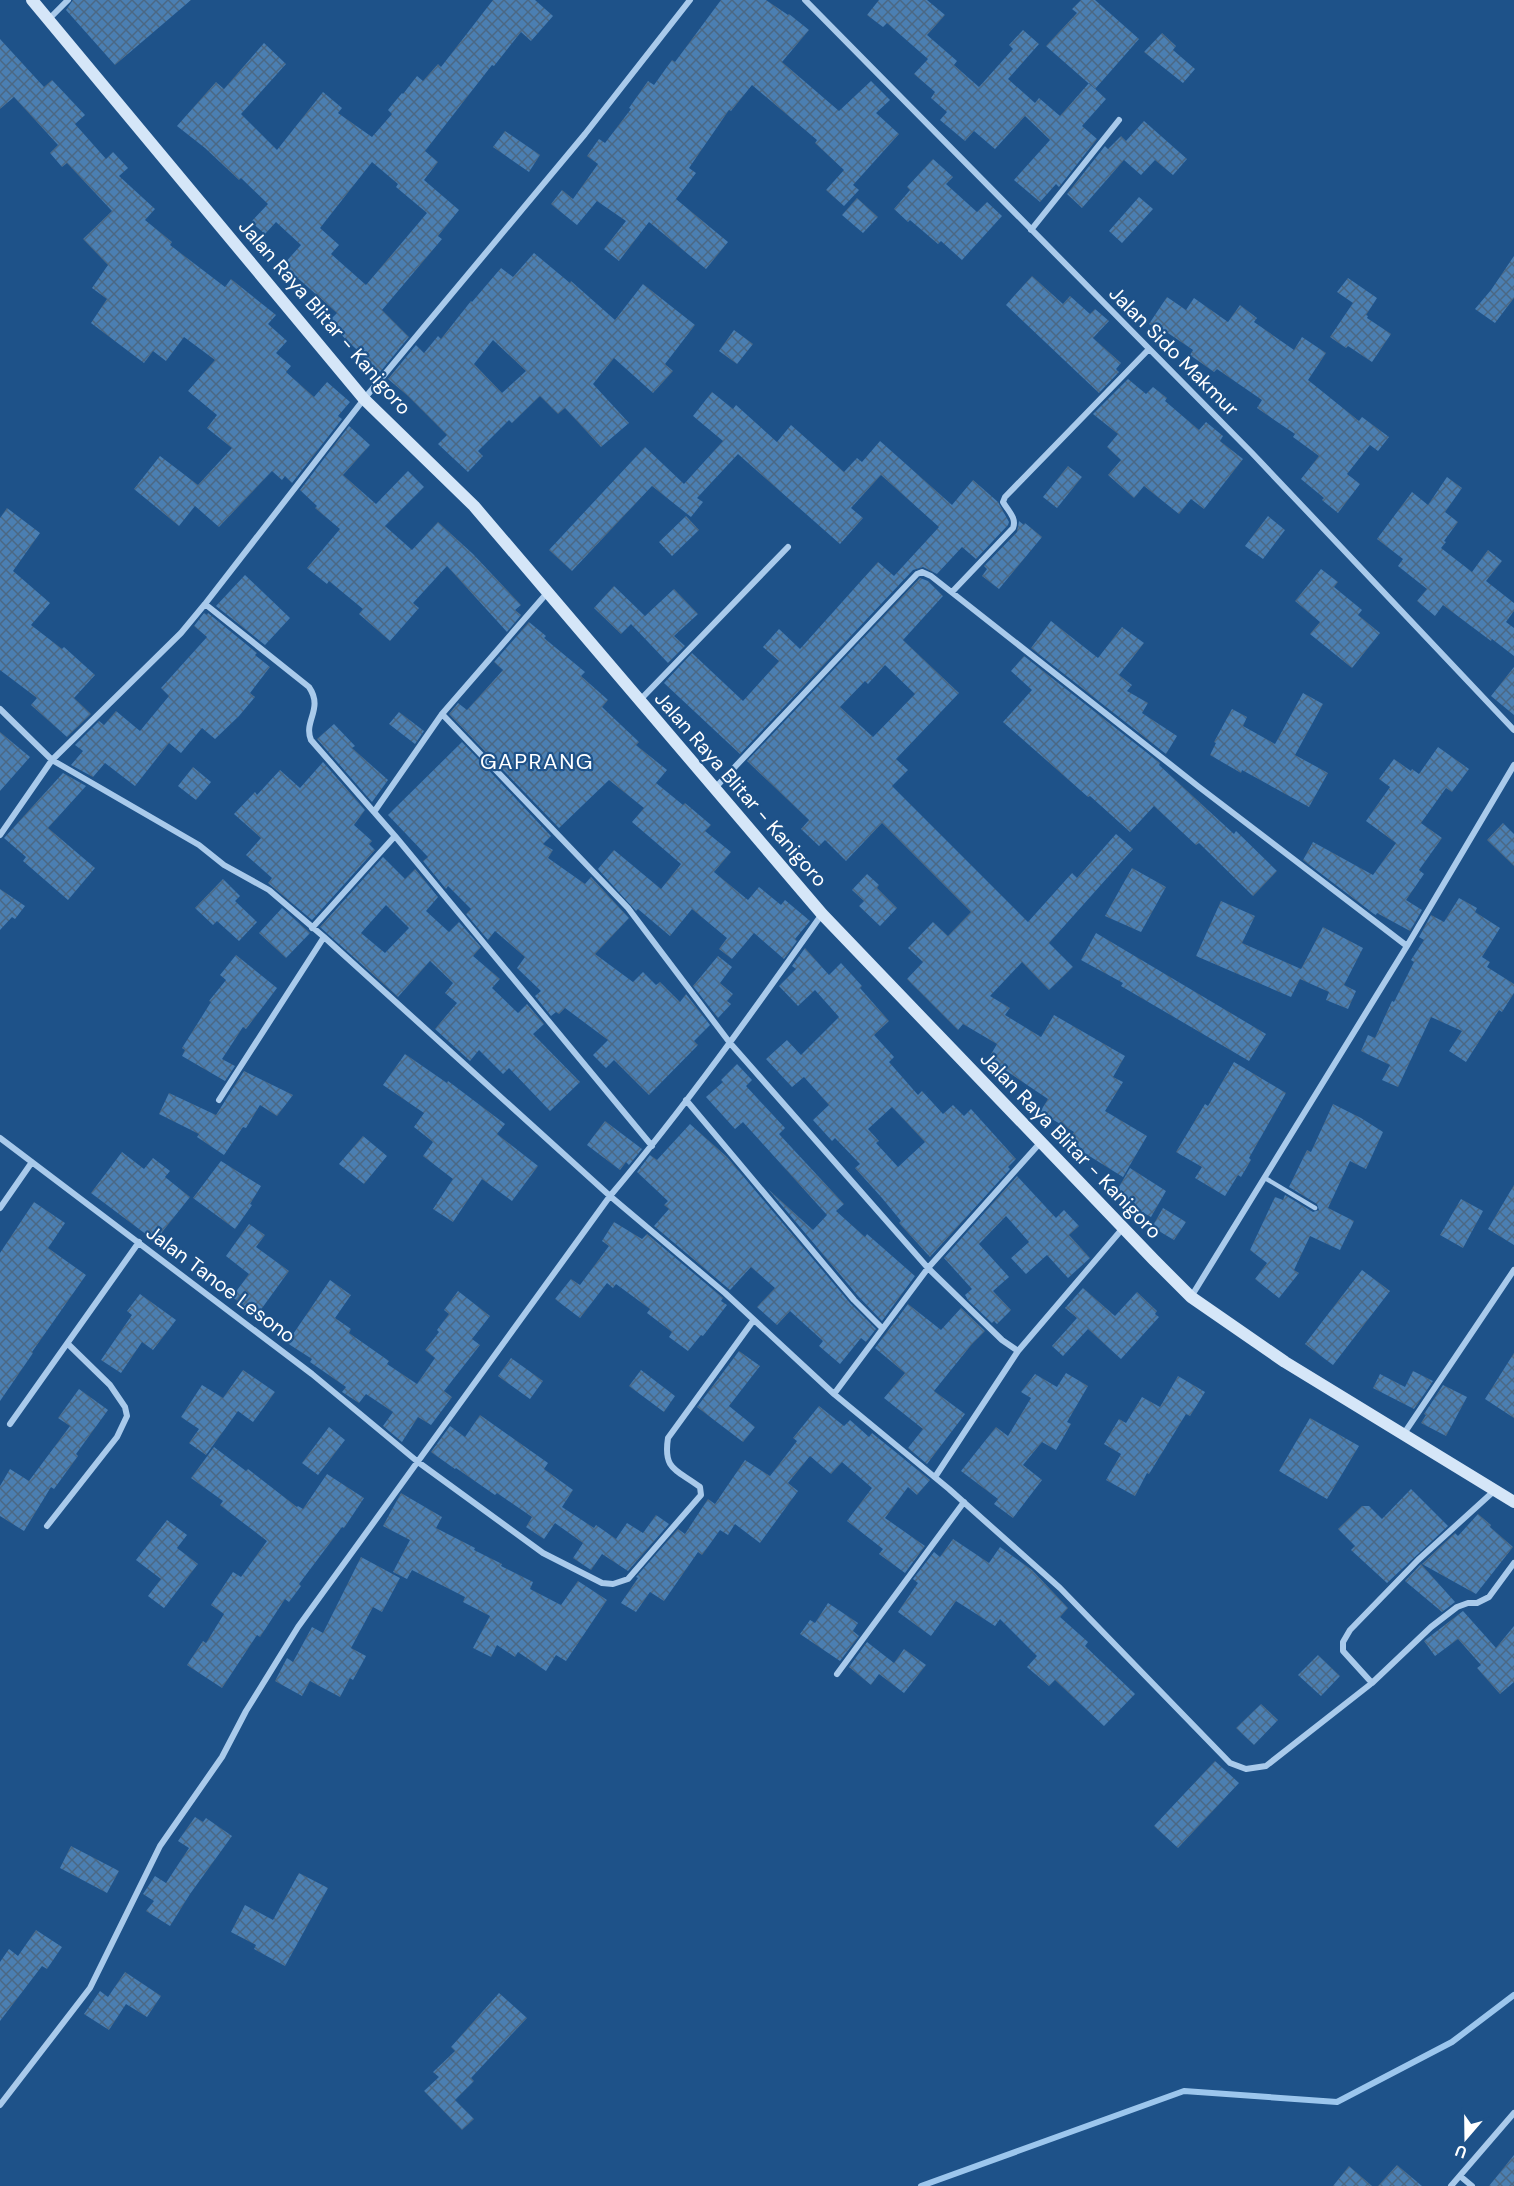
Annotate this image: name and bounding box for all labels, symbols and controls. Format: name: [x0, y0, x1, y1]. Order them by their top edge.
street label: Jalan Raya Blitar - Kanigoro: [233, 214, 417, 420]
street label: Jalan Sido Makmur: [1103, 280, 1245, 422]
street label: Jalan Raya Blitar - Kanigoro: [649, 686, 833, 892]
district label: GAPRANG: [480, 747, 594, 776]
street label: Jalan Raya Blitar - Kanigoro: [975, 1046, 1167, 1244]
street label: Jalan Tanoe Lesono: [141, 1219, 301, 1349]
north arrow: [1436, 2108, 1496, 2168]
text: U: [1452, 2140, 1470, 2163]

